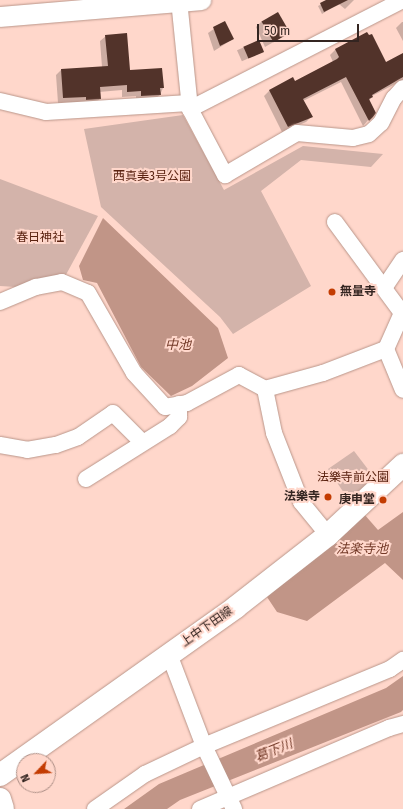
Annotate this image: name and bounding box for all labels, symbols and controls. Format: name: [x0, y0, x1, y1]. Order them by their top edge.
scale bar: [259, 16, 361, 42]
text: 50 m: [264, 24, 290, 38]
park label: 西真美3号公園: [113, 170, 191, 184]
park label: 春日神社: [16, 231, 64, 245]
place label: 無量寺: [340, 285, 376, 299]
marker: 無量寺: [327, 287, 337, 297]
water label: 中池: [165, 337, 191, 353]
park label: 法樂寺前公園: [317, 471, 389, 485]
place label: 法樂寺: [284, 490, 320, 504]
marker: 法樂寺: [323, 492, 333, 502]
place label: 庚申堂: [339, 493, 375, 507]
marker: 庚申堂: [378, 495, 388, 505]
water label: 法楽寺池: [336, 541, 388, 557]
street label: 上中下田線: [178, 604, 236, 650]
water label: 葛下川: [253, 736, 295, 766]
north arrow: [16, 753, 56, 793]
text: N: [18, 772, 33, 784]

